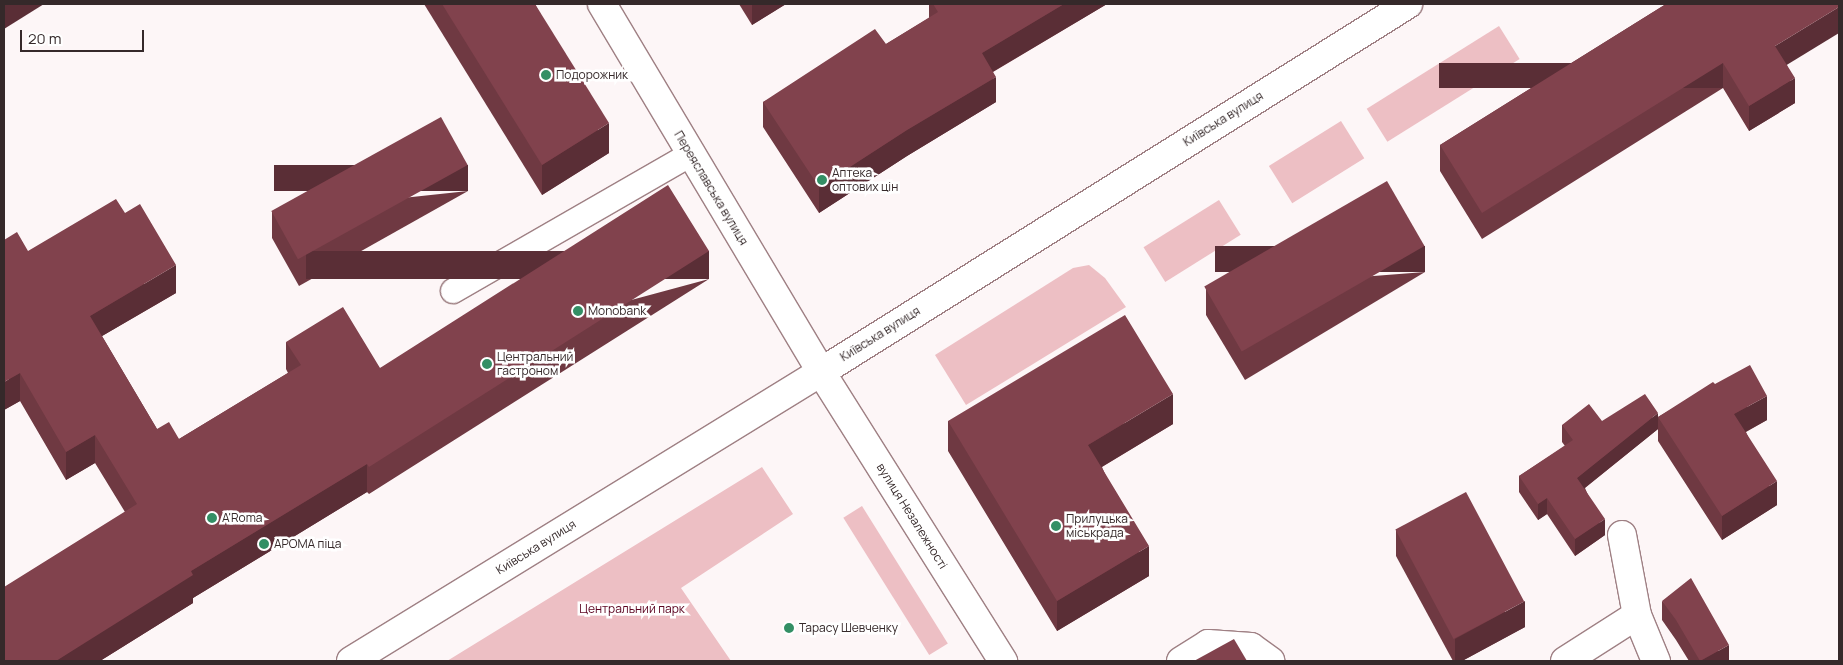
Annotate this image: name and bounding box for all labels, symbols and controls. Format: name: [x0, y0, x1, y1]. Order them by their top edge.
scale bar: [22, 20, 146, 52]
text: 20 m: [28, 28, 61, 49]
place label: Подорожник: [556, 68, 628, 82]
marker: Подорожник: [540, 69, 552, 81]
street label: Київська вулиця: [1180, 89, 1266, 149]
street label: Переяславська вулиця: [671, 128, 751, 248]
place label: Аптека оптових цін: [832, 166, 898, 194]
marker: Аптека оптових цін: [816, 174, 828, 186]
place label: Monobank: [588, 304, 646, 318]
street label: Київська вулиця: [837, 304, 923, 364]
marker: Monobank: [572, 305, 584, 317]
place label: Центральний гастроном: [497, 350, 573, 378]
marker: Центральний гастроном: [481, 358, 493, 370]
street label: вулиця Незалежності: [874, 460, 950, 572]
place label: A'Roma: [222, 511, 262, 525]
marker: A'Roma: [206, 512, 218, 524]
place label: Прилуцька міськрада: [1066, 512, 1128, 540]
street label: Київська вулиця: [493, 517, 579, 577]
marker: Прилуцька міськрада: [1050, 520, 1062, 532]
place label: АРОМА піца: [274, 537, 341, 551]
marker: АРОМА піца: [258, 538, 270, 550]
park label: Центральний парк: [579, 602, 685, 616]
place label: Тарасу Шевченку: [799, 621, 898, 635]
marker: Тарасу Шевченку: [783, 622, 795, 634]

